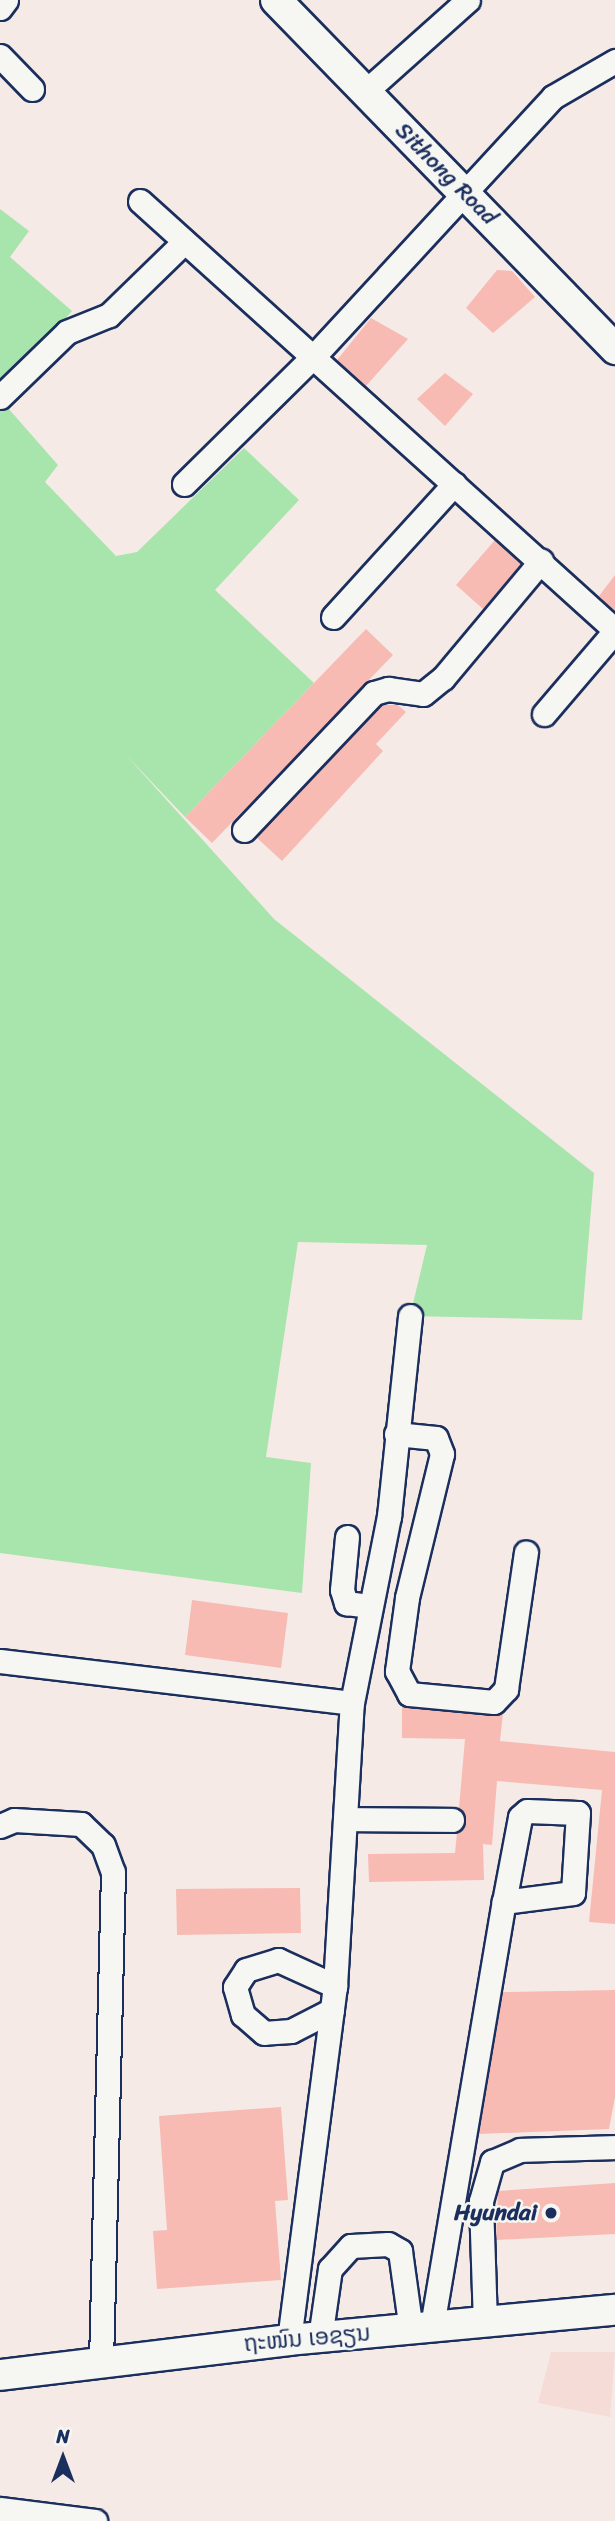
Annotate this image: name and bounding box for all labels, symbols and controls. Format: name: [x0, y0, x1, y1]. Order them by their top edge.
street label: Sithong Road: [389, 117, 503, 231]
place label: Hyundai: [454, 2199, 537, 2227]
marker: Hyundai: [543, 2205, 559, 2221]
street label: ຖະໜົນ ເອຊຽນ: [242, 2320, 372, 2358]
text: N: [56, 2420, 70, 2453]
north arrow: [28, 2423, 98, 2493]

